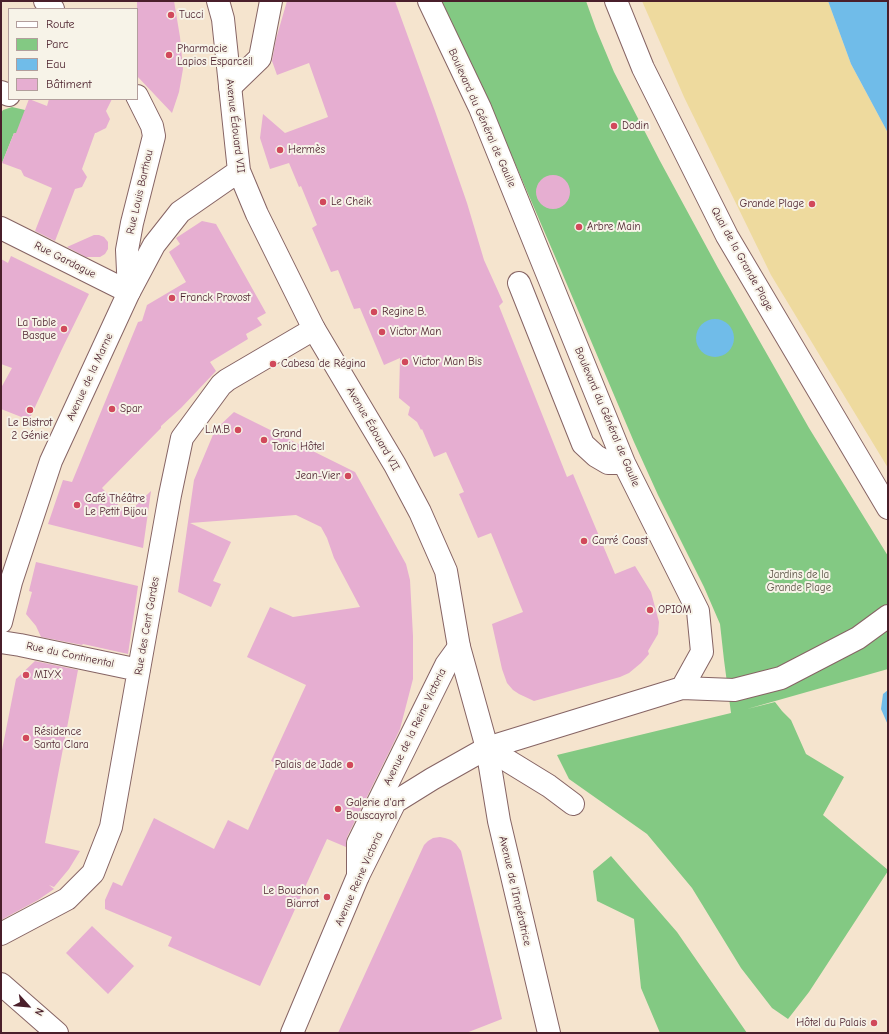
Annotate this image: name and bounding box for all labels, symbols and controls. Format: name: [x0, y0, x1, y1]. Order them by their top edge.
legend: [8, 8, 138, 100]
place label: Tucci: [179, 8, 203, 22]
marker: Tucci: [166, 10, 176, 20]
text: Route: [46, 17, 75, 31]
text: Parc: [46, 37, 69, 51]
place label: Pharmacie Lapios Esparceil: [177, 42, 253, 68]
street label: Boulevard du Général de Gaulle: [445, 47, 519, 189]
marker: Pharmacie Lapios Esparceil: [164, 50, 174, 60]
text: Eau: [46, 57, 66, 71]
text: Bâtiment: [46, 77, 92, 91]
street label: Avenue Édouard VII: [223, 78, 247, 174]
place label: Dodin: [622, 119, 649, 133]
marker: Dodin: [609, 121, 619, 131]
place label: Hermès: [288, 143, 325, 157]
marker: Hermès: [275, 145, 285, 155]
street label: Rue Louis Barthou: [124, 149, 156, 235]
place label: Le Cheik: [331, 195, 371, 209]
marker: Le Cheik: [318, 197, 328, 207]
place label: Grande Plage: [740, 197, 804, 211]
marker: Grande Plage: [807, 199, 817, 209]
street label: Quai de la Grande Plage: [708, 205, 776, 313]
place label: Arbre Main: [587, 220, 640, 234]
marker: Arbre Main: [574, 222, 584, 232]
street label: Rue Gardague: [32, 239, 98, 281]
place label: Franck Provost: [180, 291, 250, 305]
marker: Franck Provost: [167, 293, 177, 303]
place label: Regine B.: [382, 305, 426, 319]
marker: Regine B.: [369, 307, 379, 317]
place label: La Table Basque: [17, 316, 56, 342]
marker: La Table Basque: [59, 324, 69, 334]
place label: Victor Man: [390, 325, 441, 339]
marker: Victor Man: [377, 327, 387, 337]
street label: Avenue de la Marne: [64, 331, 116, 423]
street label: Boulevard du Général de Gaulle: [572, 345, 642, 489]
place label: Victor Man Bis: [413, 355, 482, 369]
place label: Cabesa de Régina: [281, 357, 366, 371]
marker: Victor Man Bis: [400, 357, 410, 367]
marker: Cabesa de Régina: [268, 359, 278, 369]
street label: Avenue Édouard VII: [344, 385, 402, 473]
place label: Spar: [120, 402, 142, 416]
marker: Spar: [107, 404, 117, 414]
marker: Le Bistrot 2 Génie: [25, 405, 35, 415]
place label: Le Bistrot 2 Génie: [8, 416, 52, 442]
place label: L.M.B: [205, 423, 230, 437]
marker: L.M.B: [233, 425, 243, 435]
place label: Grand Tonic Hôtel: [272, 427, 325, 453]
marker: Grand Tonic Hôtel: [259, 435, 269, 445]
place label: Jean-Vier: [296, 469, 340, 483]
marker: Jean-Vier: [343, 471, 353, 481]
place label: Café Théâtre Le Petit Bijou: [85, 492, 147, 518]
marker: Café Théâtre Le Petit Bijou: [72, 500, 82, 510]
place label: Carré Coast: [592, 534, 648, 548]
marker: Carré Coast: [579, 536, 589, 546]
park label: Jardins de la Grande Plage: [767, 568, 831, 594]
street label: Rue des Cent Gardes: [132, 576, 162, 676]
place label: OPIOM: [658, 603, 691, 617]
marker: OPIOM: [645, 605, 655, 615]
street label: Rue du Continental: [25, 639, 115, 671]
street label: Avenue de la Reine Victoria: [381, 666, 449, 788]
place label: MIYX: [34, 668, 62, 682]
marker: MIYX: [21, 670, 31, 680]
place label: Résidence Santa Clara: [34, 725, 89, 751]
marker: Résidence Santa Clara: [21, 733, 31, 743]
place label: Palais de Jade: [275, 758, 342, 772]
marker: Palais de Jade: [345, 760, 355, 770]
place label: Galerie d'art Bouscayrol: [346, 796, 405, 822]
marker: Galerie d'art Bouscayrol: [333, 804, 343, 814]
street label: Avenue Reine Victoria: [332, 830, 386, 928]
street label: Avenue de l'Impératrice: [496, 835, 534, 947]
place label: Le Bouchon Biarrot: [263, 884, 319, 910]
marker: Le Bouchon Biarrot: [322, 892, 332, 902]
north arrow: [8, 986, 48, 1026]
text: N: [32, 1006, 47, 1018]
place label: Hôtel du Palais: [796, 1016, 866, 1030]
marker: Hôtel du Palais: [869, 1018, 879, 1028]

